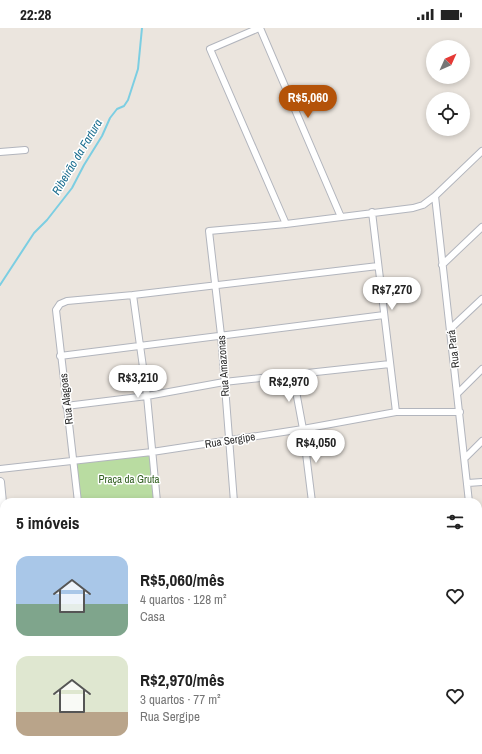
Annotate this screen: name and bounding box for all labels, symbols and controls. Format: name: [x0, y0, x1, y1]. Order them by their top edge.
text: 22:28: [20, 4, 51, 25]
north arrow: [426, 40, 470, 84]
map controls: [426, 40, 470, 136]
pin: R$5,060: [271, 85, 345, 119]
text: R$5,060: [288, 89, 328, 106]
button: locate: [426, 92, 470, 136]
water label: Ribeirão da Fartura: [48, 116, 106, 198]
pin: R$7,270: [355, 277, 429, 311]
text: R$7,270: [372, 281, 412, 298]
street label: Rua Pará: [444, 329, 462, 369]
street label: Rua Amazonas: [214, 335, 232, 397]
pin: R$3,210: [101, 365, 175, 399]
text: R$3,210: [118, 369, 158, 386]
pin: R$2,970: [252, 369, 326, 403]
street label: Rua Alagoas: [56, 372, 76, 425]
text: R$2,970: [269, 373, 309, 390]
street label: Rua Sergipe: [204, 429, 256, 451]
pin: R$4,050: [279, 430, 353, 464]
text: R$4,050: [296, 434, 336, 451]
park label: Praça da Gruta: [98, 472, 160, 486]
text: 5 imóveis: [16, 511, 80, 534]
icon: filters: [444, 511, 466, 533]
text: R$5,060/mês: [140, 568, 224, 591]
icon: home: [48, 572, 96, 620]
icon: heart: [444, 585, 466, 607]
text: 4 quartos · 128 m²: [140, 591, 227, 608]
text: Casa: [140, 608, 165, 625]
text: R$2,970/mês: [140, 668, 224, 691]
icon: home: [48, 672, 96, 720]
icon: heart: [444, 685, 466, 707]
text: 3 quartos · 77 m²: [140, 691, 221, 708]
text: Rua Sergipe: [140, 708, 200, 725]

